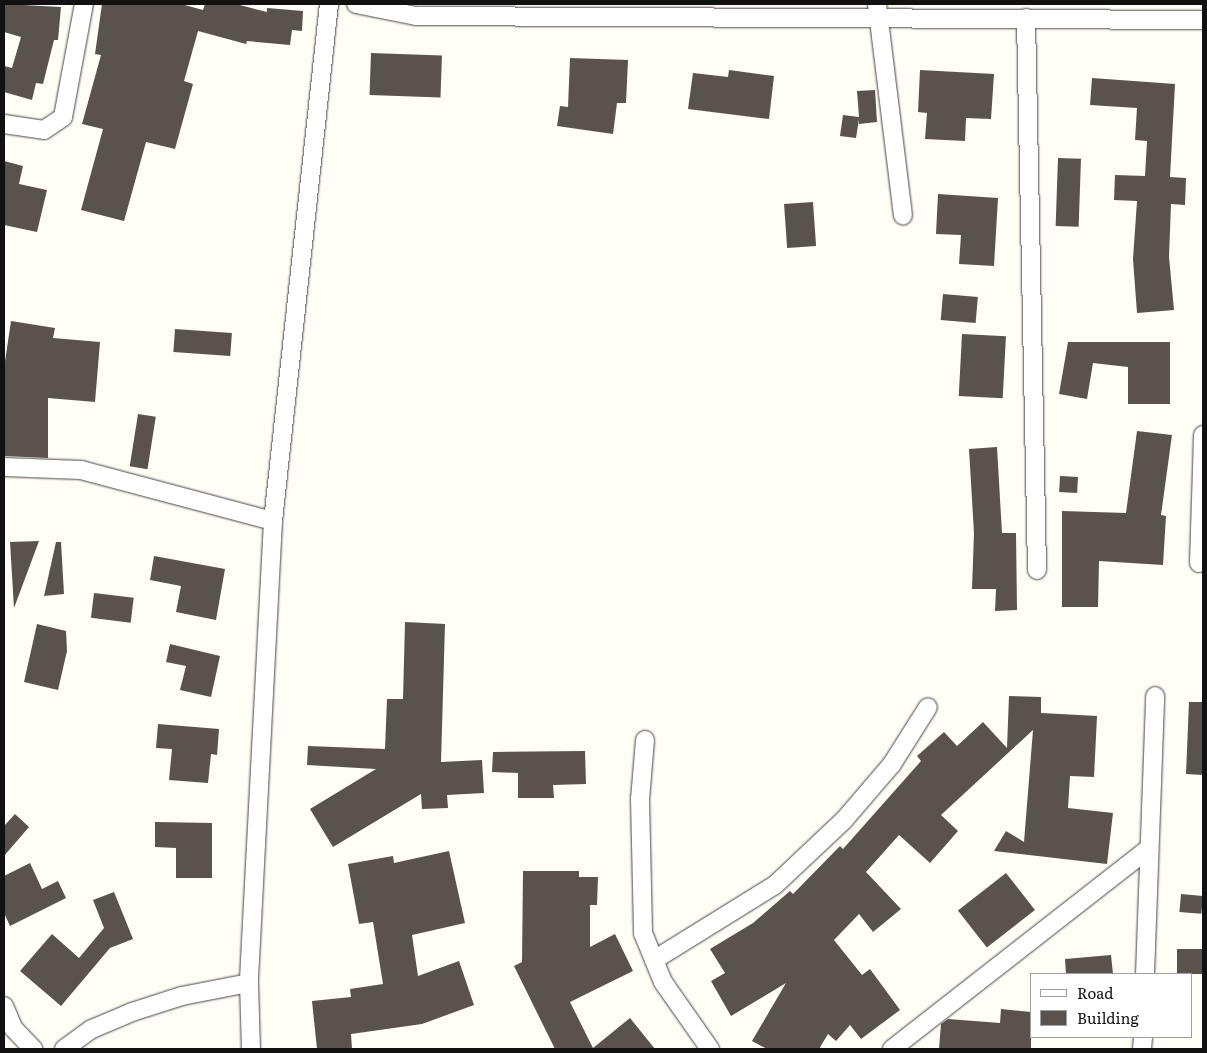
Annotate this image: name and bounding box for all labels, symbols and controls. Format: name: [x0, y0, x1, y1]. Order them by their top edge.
legend: [1030, 973, 1192, 1038]
text: Road: [1077, 981, 1113, 1004]
text: Building: [1077, 1006, 1139, 1029]

